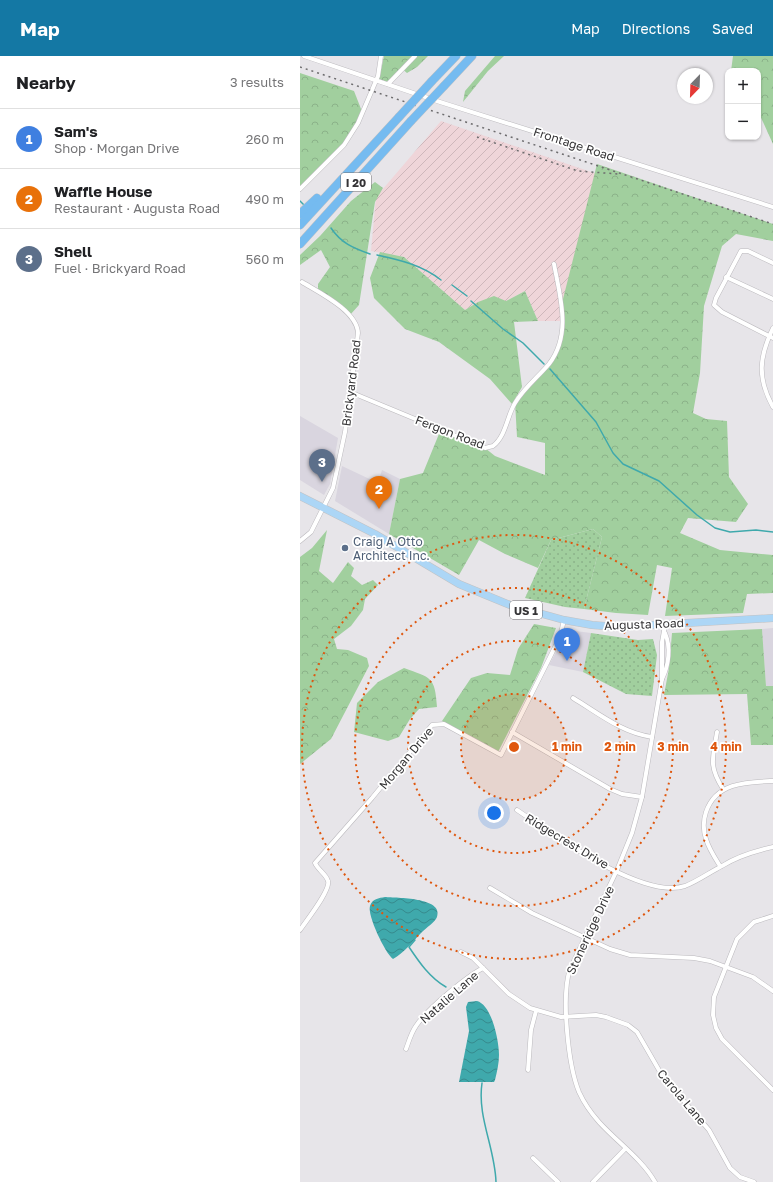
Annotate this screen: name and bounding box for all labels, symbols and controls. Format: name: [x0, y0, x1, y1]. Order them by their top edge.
text: Map: [20, 17, 60, 40]
text: Map: [571, 20, 600, 37]
text: Directions: [622, 20, 690, 37]
text: Saved: [712, 20, 753, 37]
north arrow: [677, 68, 713, 104]
map controls: [725, 68, 761, 140]
button: +: [725, 68, 761, 104]
text: Nearby: [16, 72, 76, 93]
text: 3 results: [230, 74, 284, 90]
button: −: [725, 104, 761, 140]
text: Sam's: [54, 122, 98, 140]
street label: Frontage Road: [532, 124, 616, 164]
text: 1: [26, 131, 32, 147]
text: 260 m: [246, 131, 284, 147]
text: Shop · Morgan Drive: [54, 140, 179, 156]
road number: I 20: [341, 173, 371, 191]
text: Waffle House: [54, 182, 152, 200]
text: 2: [25, 191, 33, 207]
text: 490 m: [245, 191, 284, 207]
text: Restaurant · Augusta Road: [54, 200, 220, 216]
text: Shell: [54, 242, 92, 260]
text: 3: [25, 251, 33, 267]
text: 560 m: [246, 251, 284, 267]
text: Fuel · Brickyard Road: [54, 260, 186, 276]
street label: Brickyard Road: [338, 339, 364, 427]
street label: Fergon Road: [413, 412, 487, 452]
pin: 3: [309, 449, 335, 482]
pin: 2: [366, 476, 392, 509]
place label: Craig A Otto Architect Inc.: [353, 534, 430, 563]
marker: Craig A Otto Architect Inc.: [340, 543, 350, 553]
road number: US 1: [510, 601, 542, 619]
street label: Augusta Road: [604, 615, 684, 633]
pin: 1: [554, 628, 580, 661]
street label: Morgan Drive: [376, 724, 436, 792]
text: 1 min: [552, 739, 582, 754]
text: 2 min: [604, 739, 636, 754]
text: 3 min: [657, 739, 689, 754]
text: 4 min: [710, 739, 742, 754]
centre of rings: [507, 740, 521, 754]
your location: [484, 803, 504, 823]
street label: Ridgecrest Drive: [522, 810, 612, 872]
street label: Stoneridge Drive: [563, 883, 617, 977]
street label: Natalie Lane: [417, 968, 481, 1026]
street label: Carola Lane: [654, 1066, 710, 1128]

